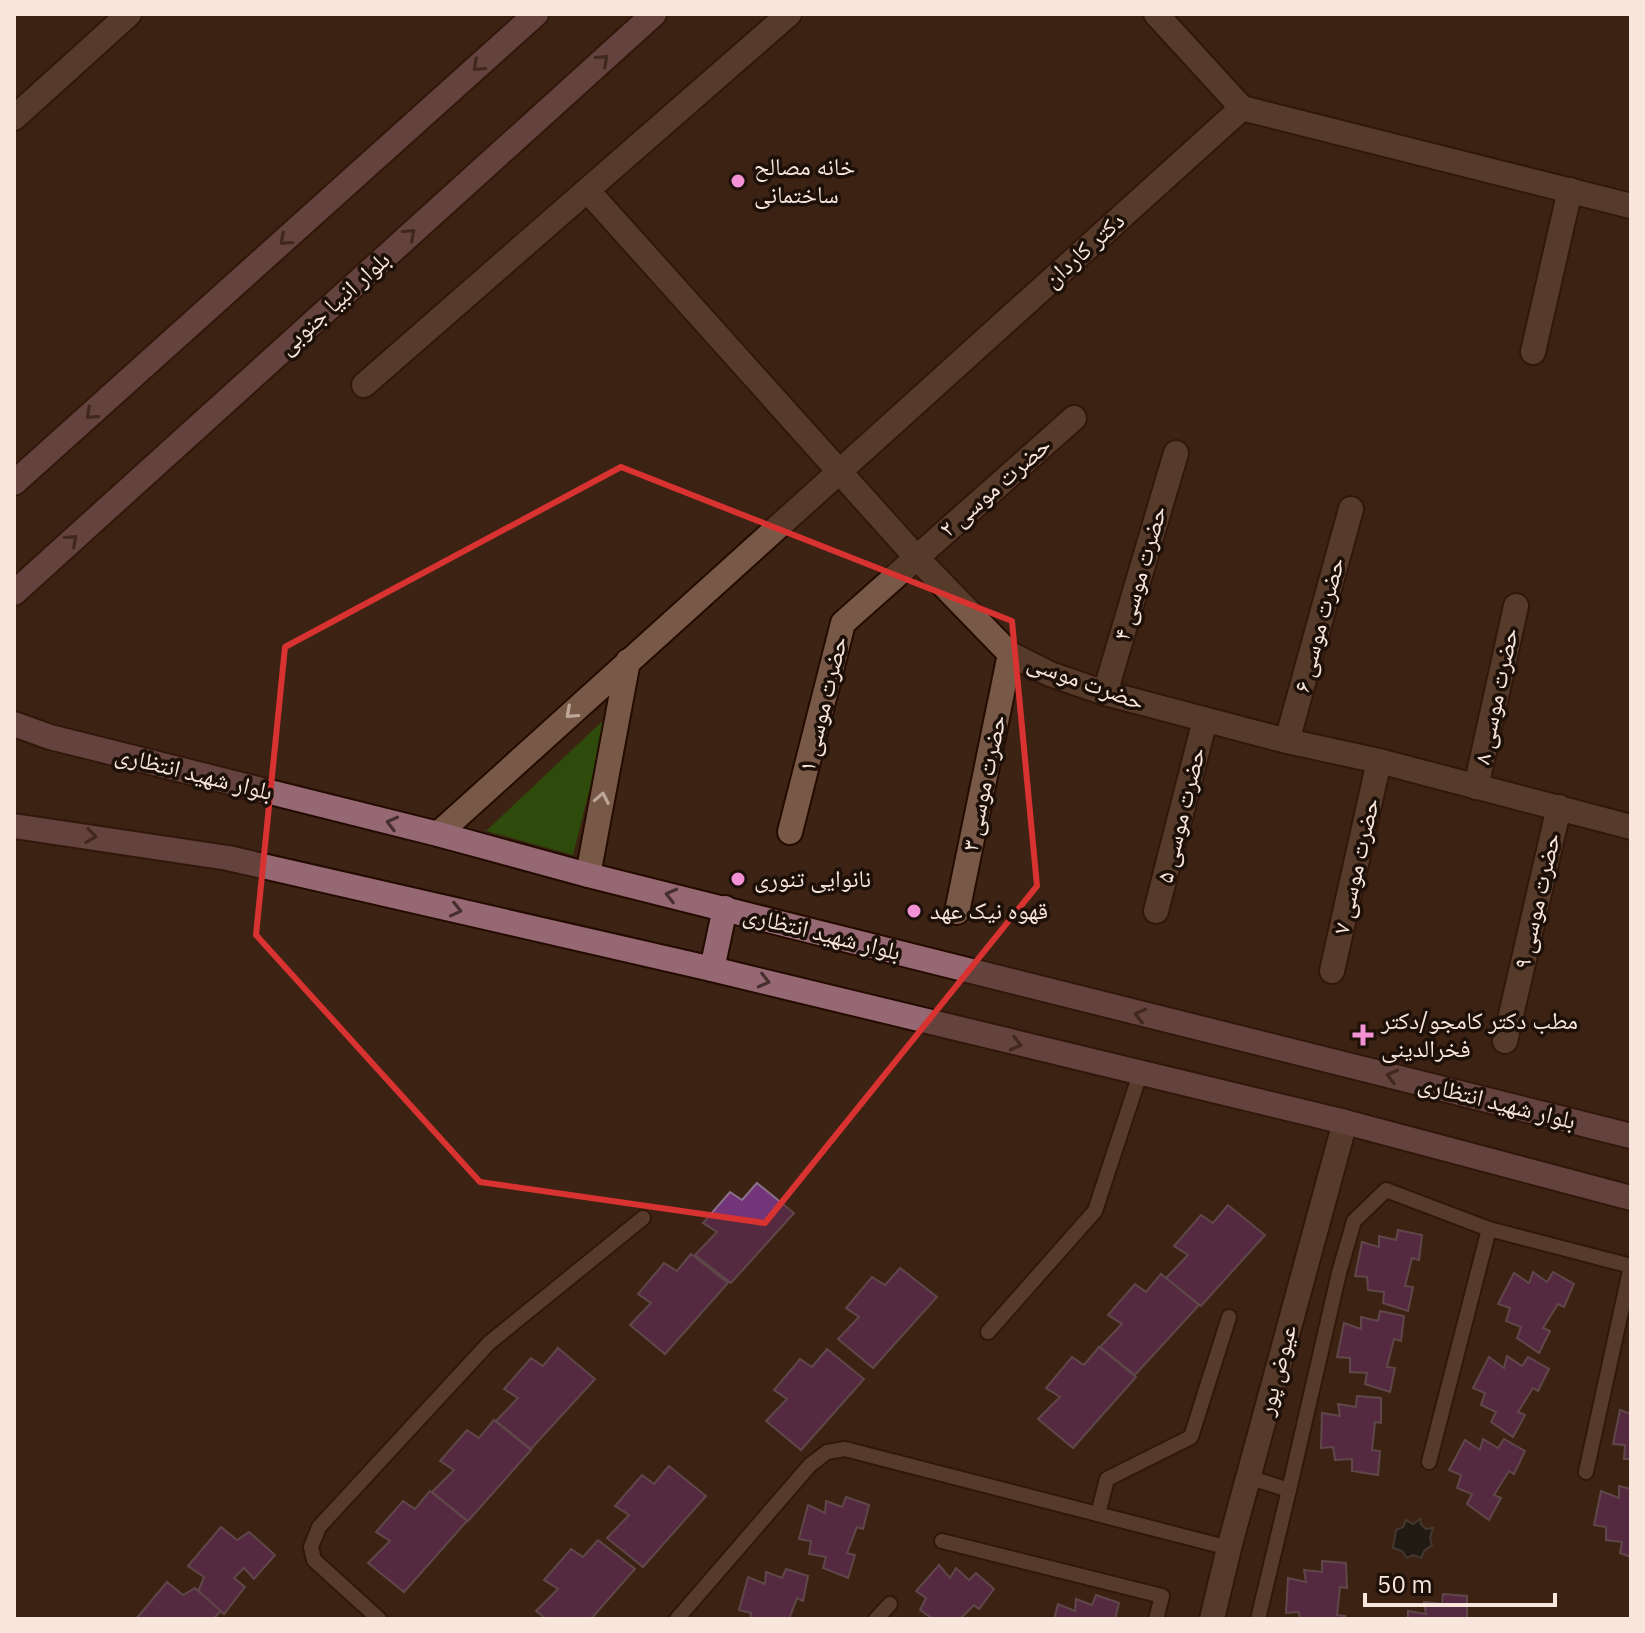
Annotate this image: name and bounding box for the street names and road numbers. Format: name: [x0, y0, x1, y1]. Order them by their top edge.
street label: دکتر کاردان: [1036, 204, 1131, 294]
street label: بلوار انبیا جنوبی: [270, 243, 396, 361]
street label: حضرت موسی ۲: [931, 429, 1057, 544]
street label: حضرت موسی ۴: [1105, 502, 1174, 644]
street label: حضرت موسی ۶: [1285, 554, 1351, 696]
street label: حضرت موسی ۸: [1465, 625, 1525, 767]
street label: حضرت موسی ۱: [790, 633, 854, 775]
street label: حضرت موسی: [1023, 645, 1149, 717]
street label: حضرت موسی ۳: [953, 712, 1013, 854]
street label: بلوار شهید انتظاری: [112, 737, 276, 807]
street label: حضرت موسی ۵: [1148, 744, 1212, 886]
street label: حضرت موسی ۷: [1324, 795, 1386, 937]
street label: حضرت موسی ۹: [1505, 830, 1567, 972]
street label: بلوار شهید انتظاری: [740, 897, 904, 967]
street label: بلوار شهید انتظاری: [1415, 1066, 1579, 1136]
street label: عیوض پور: [1248, 1321, 1303, 1420]

